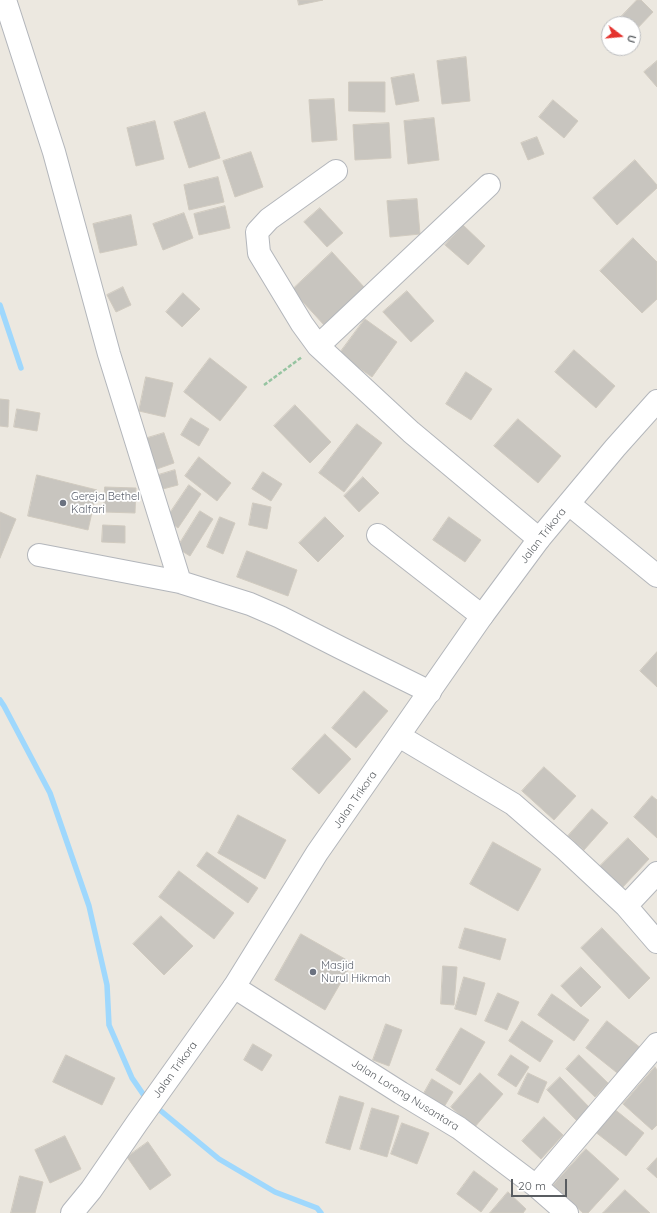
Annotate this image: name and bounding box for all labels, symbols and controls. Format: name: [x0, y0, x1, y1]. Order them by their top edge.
north arrow: [601, 16, 641, 56]
text: U: [624, 33, 639, 45]
place label: Gereja Bethel Kalfari: [71, 490, 140, 516]
marker: Gereja Bethel Kalfari: [58, 498, 68, 508]
street label: Jalan Trikora: [517, 505, 569, 567]
street label: Jalan Trikora: [330, 769, 380, 831]
place label: Masjid Nurul Hikmah: [321, 959, 390, 985]
marker: Masjid Nurul Hikmah: [308, 967, 318, 977]
street label: Jalan Trikora: [150, 1039, 200, 1101]
street label: Jalan Lorong Nusantara: [349, 1056, 461, 1134]
scale bar: [513, 1171, 569, 1197]
text: 20 m: [518, 1178, 546, 1193]

